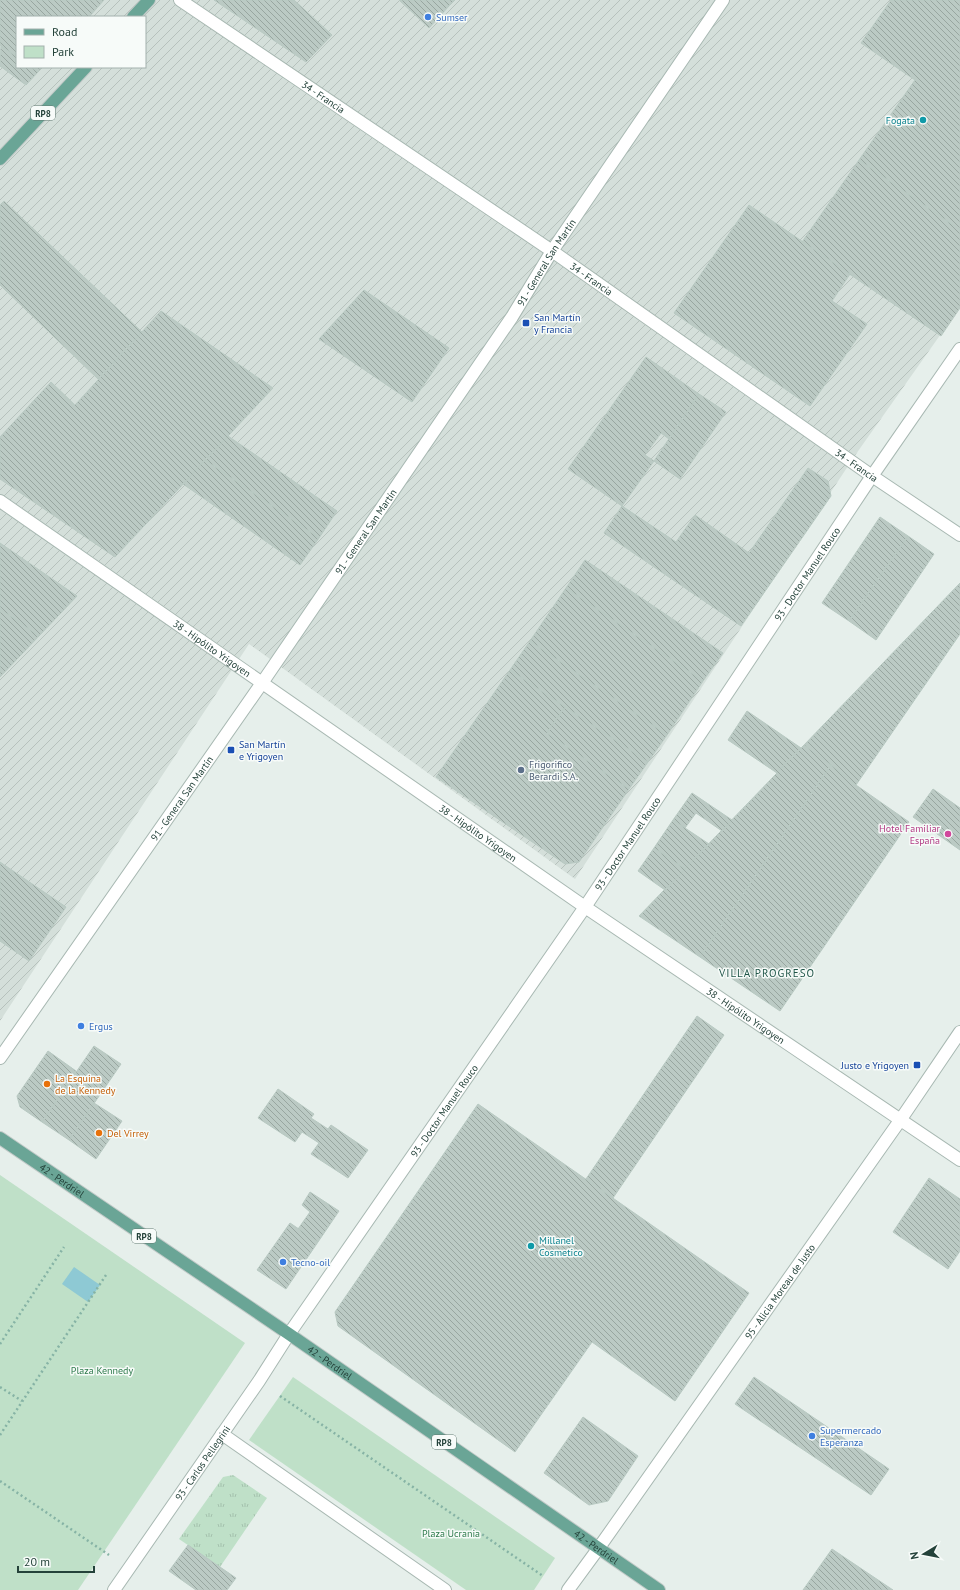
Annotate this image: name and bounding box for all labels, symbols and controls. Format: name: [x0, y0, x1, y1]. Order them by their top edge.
place label: Sumser: [436, 11, 468, 24]
marker: Sumser: [423, 12, 433, 22]
legend: [16, 16, 146, 68]
text: Road: [52, 24, 77, 39]
text: Park: [52, 44, 74, 59]
street label: 34 - Francia: [299, 78, 348, 116]
road number: RP8: [31, 106, 55, 120]
place label: Fogata: [886, 114, 915, 127]
marker: Fogata: [918, 115, 928, 125]
street label: 91 - General San Martín: [514, 216, 578, 308]
street label: 34 - Francia: [567, 259, 615, 298]
place label: San Martín y Francia: [534, 311, 581, 336]
marker: San Martín y Francia: [521, 318, 531, 328]
street label: 34 - Francia: [833, 446, 880, 485]
street label: 91 - General San Martín: [332, 486, 399, 577]
street label: 93 - Doctor Manuel Rouco: [771, 525, 843, 623]
street label: 38 - Hipólito Yrigoyen: [171, 617, 253, 680]
place label: San Martín e Yrigoyen: [239, 738, 286, 763]
marker: San Martín e Yrigoyen: [226, 745, 236, 755]
street label: 91 - General San Martín: [147, 753, 216, 843]
place label: Frigorifico Berardi S.A.: [529, 758, 578, 783]
marker: Frigorifico Berardi S.A.: [516, 765, 526, 775]
street label: 93 - Doctor Manuel Rouco: [591, 794, 663, 893]
street label: 38 - Hipólito Yrigoyen: [437, 801, 520, 864]
place label: Hotel Familiar España: [879, 822, 941, 847]
marker: Hotel Familiar España: [943, 829, 953, 839]
district label: VILLA PROGRESO: [718, 966, 815, 980]
street label: 38 - Hipólito Yrigoyen: [704, 984, 787, 1047]
place label: Ergus: [89, 1020, 113, 1033]
marker: Ergus: [76, 1021, 86, 1031]
place label: Justo e Yrigoyen: [840, 1059, 909, 1072]
marker: Justo e Yrigoyen: [912, 1060, 922, 1070]
street label: 93 - Doctor Manuel Rouco: [407, 1062, 481, 1159]
place label: La Esquina de la Kennedy: [55, 1072, 116, 1097]
marker: La Esquina de la Kennedy: [42, 1079, 52, 1089]
place label: Del Virrey: [107, 1127, 149, 1140]
marker: Del Virrey: [94, 1128, 104, 1138]
street label: 42 - Perdriel: [37, 1160, 87, 1200]
road number: RP8: [132, 1229, 156, 1243]
place label: Millanel Cosmetico: [539, 1234, 583, 1259]
marker: Millanel Cosmetico: [526, 1241, 536, 1251]
street label: 95 - Alicia Moreau de Justo: [742, 1241, 818, 1341]
place label: Tecno-oil: [291, 1256, 330, 1269]
marker: Tecno-oil: [278, 1257, 288, 1267]
street label: 42 - Perdriel: [305, 1342, 355, 1382]
park label: Plaza Kennedy: [71, 1364, 133, 1377]
street label: 93 - Carlos Pellegrini: [172, 1423, 233, 1503]
place label: Supermercado Esperanza: [820, 1424, 881, 1449]
marker: Supermercado Esperanza: [807, 1431, 817, 1441]
road number: RP8: [432, 1435, 456, 1449]
park label: Plaza Ucrania: [422, 1527, 480, 1540]
street label: 42 - Perdriel: [572, 1527, 621, 1567]
north arrow: [904, 1534, 944, 1574]
scale bar: [18, 1548, 94, 1574]
text: N: [907, 1551, 922, 1561]
text: 20 m: [24, 1554, 50, 1569]

